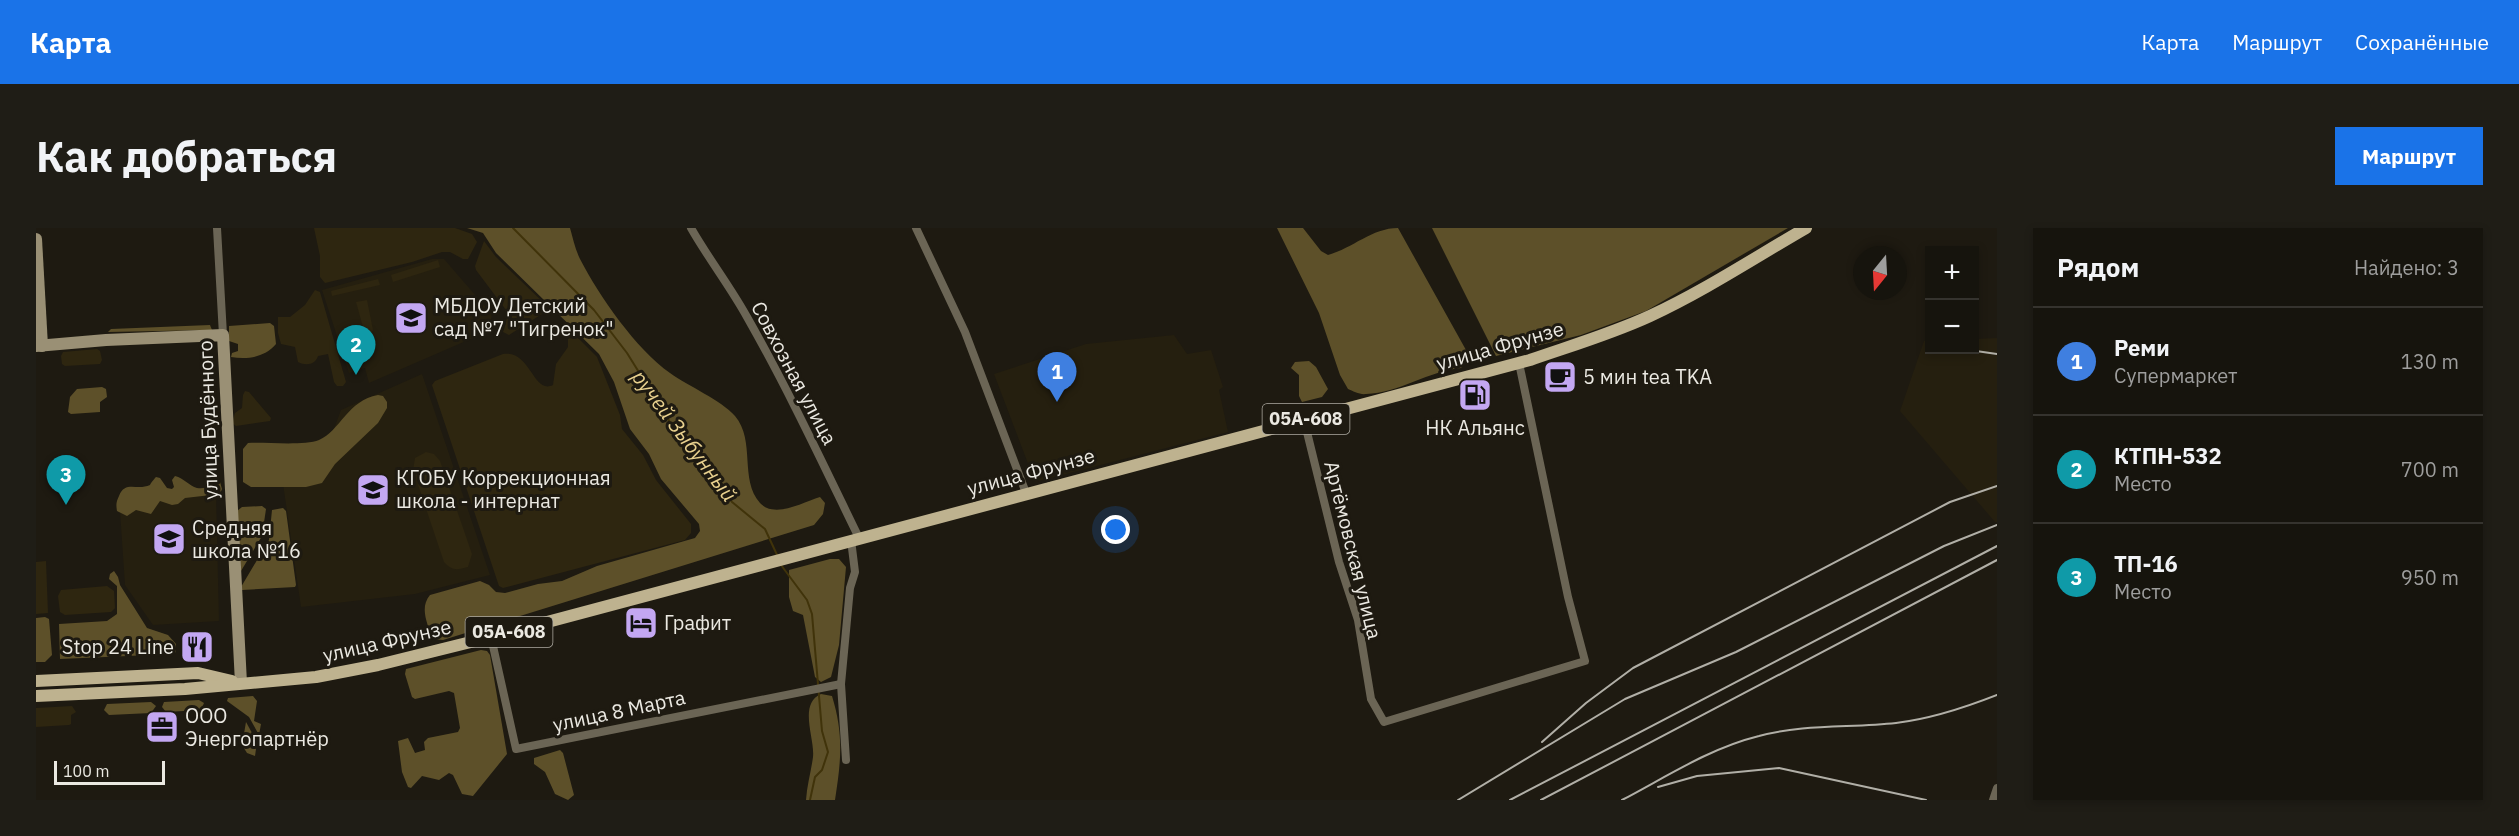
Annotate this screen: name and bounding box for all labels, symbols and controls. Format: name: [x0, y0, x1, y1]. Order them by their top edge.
text: Карта: [30, 24, 111, 61]
text: Карта: [2141, 28, 2199, 56]
text: Маршрут: [2232, 28, 2322, 56]
text: Сохранённые: [2355, 28, 2489, 56]
button: Маршрут: [2335, 127, 2483, 185]
text: Как добраться: [36, 129, 337, 184]
north arrow: [1853, 246, 1907, 300]
map controls: [1925, 246, 1979, 354]
button: +: [1925, 246, 1979, 300]
text: Рядом: [2057, 250, 2139, 284]
text: Найдено: 3: [2354, 254, 2459, 281]
place label: МБДОУ Детский сад №7 "Тигренок": [434, 292, 614, 342]
street label: Совхозная улица: [745, 296, 844, 449]
school or university icon: МБДОУ Детский сад №7 "Тигренок": [393, 300, 429, 336]
button: −: [1925, 300, 1979, 354]
street label: улица Фрунзе: [1433, 314, 1567, 377]
pin: 2: [336, 326, 376, 375]
text: Реми: [2114, 333, 2170, 362]
street label: улица Будённого: [191, 340, 224, 500]
text: 1: [2071, 348, 2083, 375]
text: 130 m: [2401, 348, 2459, 375]
pin: 1: [1038, 352, 1076, 402]
cafe icon: 5 мин tea TKA: [1542, 359, 1578, 395]
text: Супермаркет: [2114, 362, 2237, 389]
water label: ручей Зыбунный: [625, 363, 744, 507]
place label: 5 мин tea TKA: [1583, 363, 1712, 390]
fuel station icon: НК Альянс: [1457, 377, 1493, 413]
road number: 05А-608: [1262, 404, 1350, 434]
place label: НК Альянс: [1425, 414, 1525, 441]
street label: улица Фрунзе: [964, 441, 1098, 502]
text: КТПН-532: [2114, 441, 2222, 470]
pin: 3: [46, 456, 86, 505]
text: 2: [2071, 456, 2083, 483]
text: 700 m: [2401, 456, 2459, 483]
street label: Артёмовская улица: [1318, 458, 1389, 642]
place label: КГОБУ Коррекционная школа - интернат: [396, 464, 611, 514]
text: Место: [2114, 470, 2172, 497]
school or university icon: КГОБУ Коррекционная школа - интернат: [355, 472, 391, 508]
place label: Средняя школа №16: [192, 514, 301, 564]
your location: [1101, 515, 1130, 544]
school or university icon: Средняя школа №16: [151, 521, 187, 557]
text: ТП-16: [2114, 549, 2178, 578]
text: 3: [2071, 564, 2083, 591]
text: 950 m: [2401, 564, 2459, 591]
text: Место: [2114, 578, 2172, 605]
hotel icon: Графит: [623, 605, 659, 641]
place label: Графит: [664, 609, 732, 636]
street label: улица Фрунзе: [320, 613, 454, 668]
road number: 05А-608: [466, 617, 552, 647]
restaurant icon: Stop 24 Line: [179, 629, 215, 665]
place label: Stop 24 Line: [62, 633, 174, 660]
street label: улица 8 Марта: [550, 683, 688, 738]
place label: ООО Энергопартнёр: [185, 702, 329, 752]
office icon: ООО Энергопартнёр: [144, 709, 180, 745]
scale bar: [54, 758, 165, 786]
text: 100 m: [63, 761, 110, 781]

